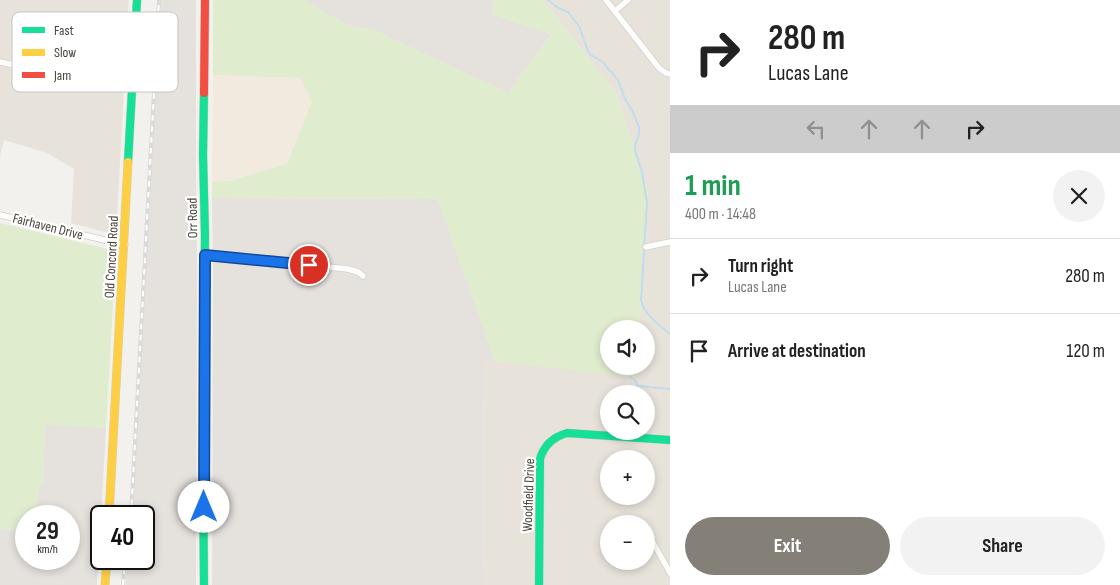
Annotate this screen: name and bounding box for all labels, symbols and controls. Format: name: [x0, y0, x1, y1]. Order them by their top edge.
legend: [12, 12, 178, 92]
text: 280 m: [768, 17, 845, 60]
icon: right: [685, 20, 750, 85]
text: Fast: [54, 22, 74, 39]
text: Slow: [54, 44, 76, 61]
text: Lucas Lane: [768, 60, 849, 87]
text: Jam: [53, 67, 71, 84]
icon: left: [802, 115, 830, 143]
icon: ahead: [855, 115, 883, 143]
icon: ahead: [908, 115, 936, 143]
icon: right: [961, 115, 989, 143]
text: 1 min: [685, 168, 741, 204]
button: close: [1053, 170, 1105, 222]
street label: Orr Road: [184, 197, 201, 238]
text: 400 m · 14:48: [685, 205, 756, 224]
street label: Fairhaven Drive: [11, 210, 85, 243]
street label: Old Concord Road: [101, 215, 122, 299]
pin: [288, 244, 330, 286]
icon: arrive: [295, 251, 323, 279]
text: Turn right: [728, 255, 793, 278]
icon: right: [685, 262, 713, 290]
text: 280 m: [1065, 265, 1105, 288]
text: Lucas Lane: [728, 278, 787, 297]
map controls: [600, 320, 655, 570]
button: sound: [600, 320, 655, 375]
icon: arrive: [685, 337, 713, 365]
text: Arrive at destination: [728, 340, 866, 363]
text: 120 m: [1067, 340, 1105, 363]
button: search: [600, 385, 655, 440]
button: +: [600, 450, 655, 505]
street label: Woodfield Drive: [519, 458, 538, 532]
position arrow: [177, 480, 229, 532]
speed limit sign: 40: [90, 505, 155, 570]
button: −: [600, 515, 655, 570]
text: 29: [36, 516, 59, 547]
button: Exit: [685, 517, 890, 575]
button: Share: [900, 517, 1105, 575]
text: km/h: [37, 542, 58, 557]

